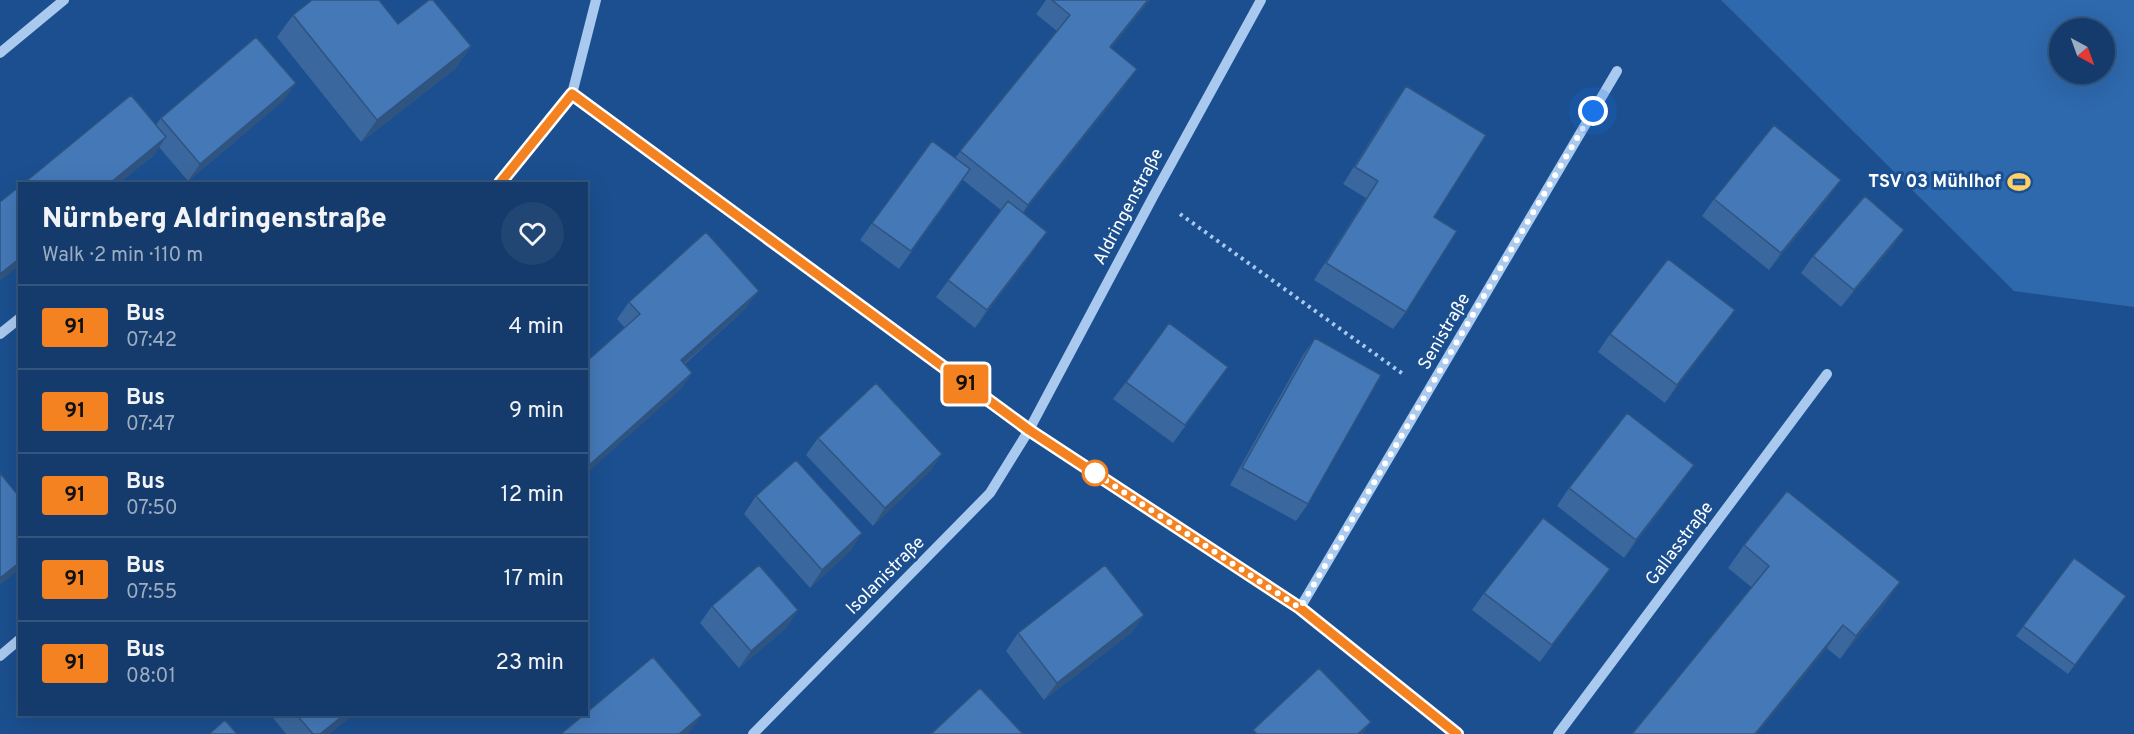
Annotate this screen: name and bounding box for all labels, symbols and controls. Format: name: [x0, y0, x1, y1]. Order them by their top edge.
north arrow: [2049, 18, 2115, 84]
map controls: [2049, 18, 2115, 84]
your location: [1578, 96, 1608, 126]
street label: Aldringenstraße: [1089, 145, 1169, 269]
sports icon: TSV 03 Mühlhof: [2006, 169, 2032, 195]
place label: TSV 03 Mühlhof: [1868, 171, 2001, 194]
text: Nürnberg Aldringenstraße: [42, 202, 387, 238]
button: heart: [501, 202, 564, 265]
text: Walk · 2 min · 110 m: [42, 243, 203, 269]
street label: Senistraße: [1414, 289, 1476, 375]
text: Bus: [126, 301, 165, 328]
text: 91: [64, 314, 86, 341]
text: 4 min: [509, 314, 564, 341]
text: 07:42: [126, 328, 177, 354]
line badge: 91: [939, 364, 993, 404]
text: 91: [955, 371, 977, 398]
text: Bus: [126, 385, 165, 412]
text: 91: [64, 398, 86, 425]
text: 9 min: [509, 398, 564, 425]
text: 07:47: [126, 412, 175, 438]
unlabelled marker: [1082, 460, 1108, 486]
text: Bus: [126, 469, 165, 496]
text: 91: [64, 482, 86, 509]
text: 12 min: [501, 482, 564, 509]
text: 07:50: [126, 496, 178, 522]
street label: Gallasstraße: [1641, 497, 1719, 591]
street label: Isolanistraße: [842, 532, 930, 620]
text: Bus: [126, 553, 165, 580]
text: 91: [64, 566, 86, 593]
text: 17 min: [504, 566, 564, 593]
text: 07:55: [126, 580, 177, 606]
text: Bus: [126, 637, 165, 664]
text: 91: [64, 650, 86, 677]
text: 23 min: [496, 650, 564, 677]
text: 08:01: [126, 664, 176, 690]

